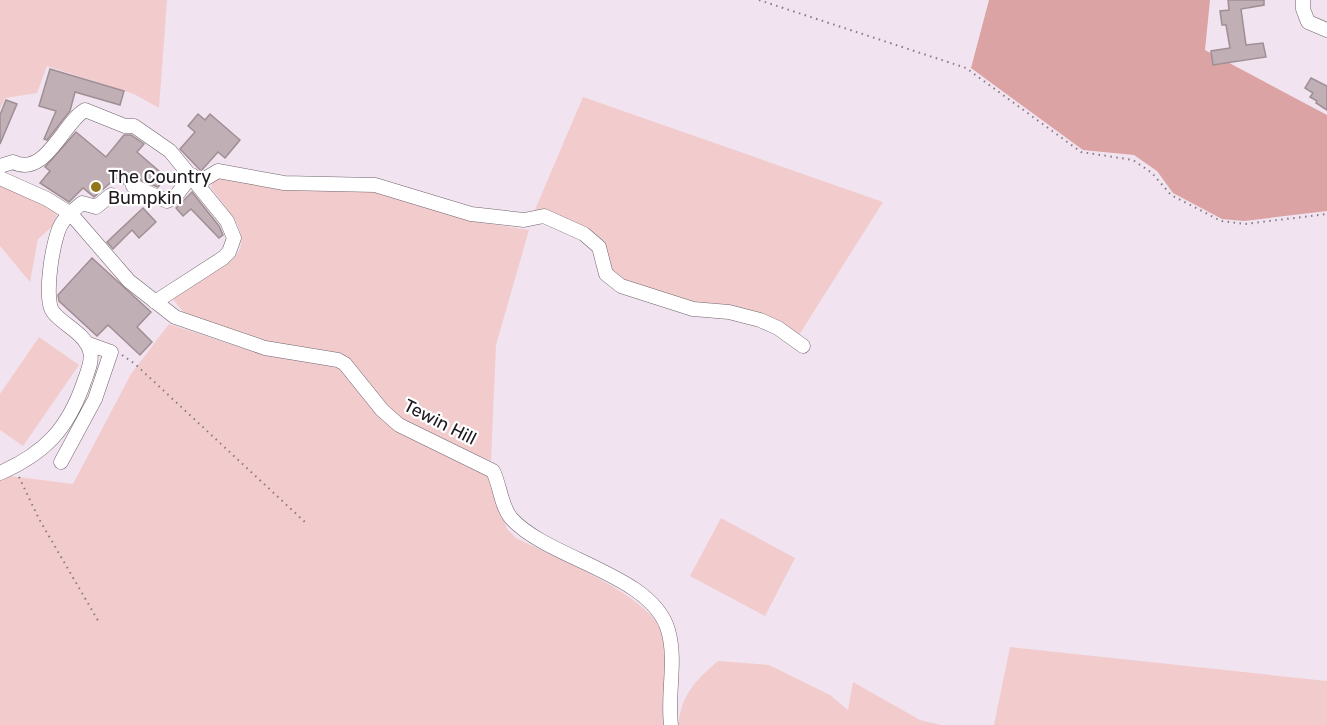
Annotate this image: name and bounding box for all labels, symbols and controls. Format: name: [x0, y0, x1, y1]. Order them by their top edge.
place label: The Country Bumpkin: [108, 166, 211, 209]
marker: The Country Bumpkin: [89, 180, 103, 194]
street label: Tewin Hill: [400, 394, 480, 450]

